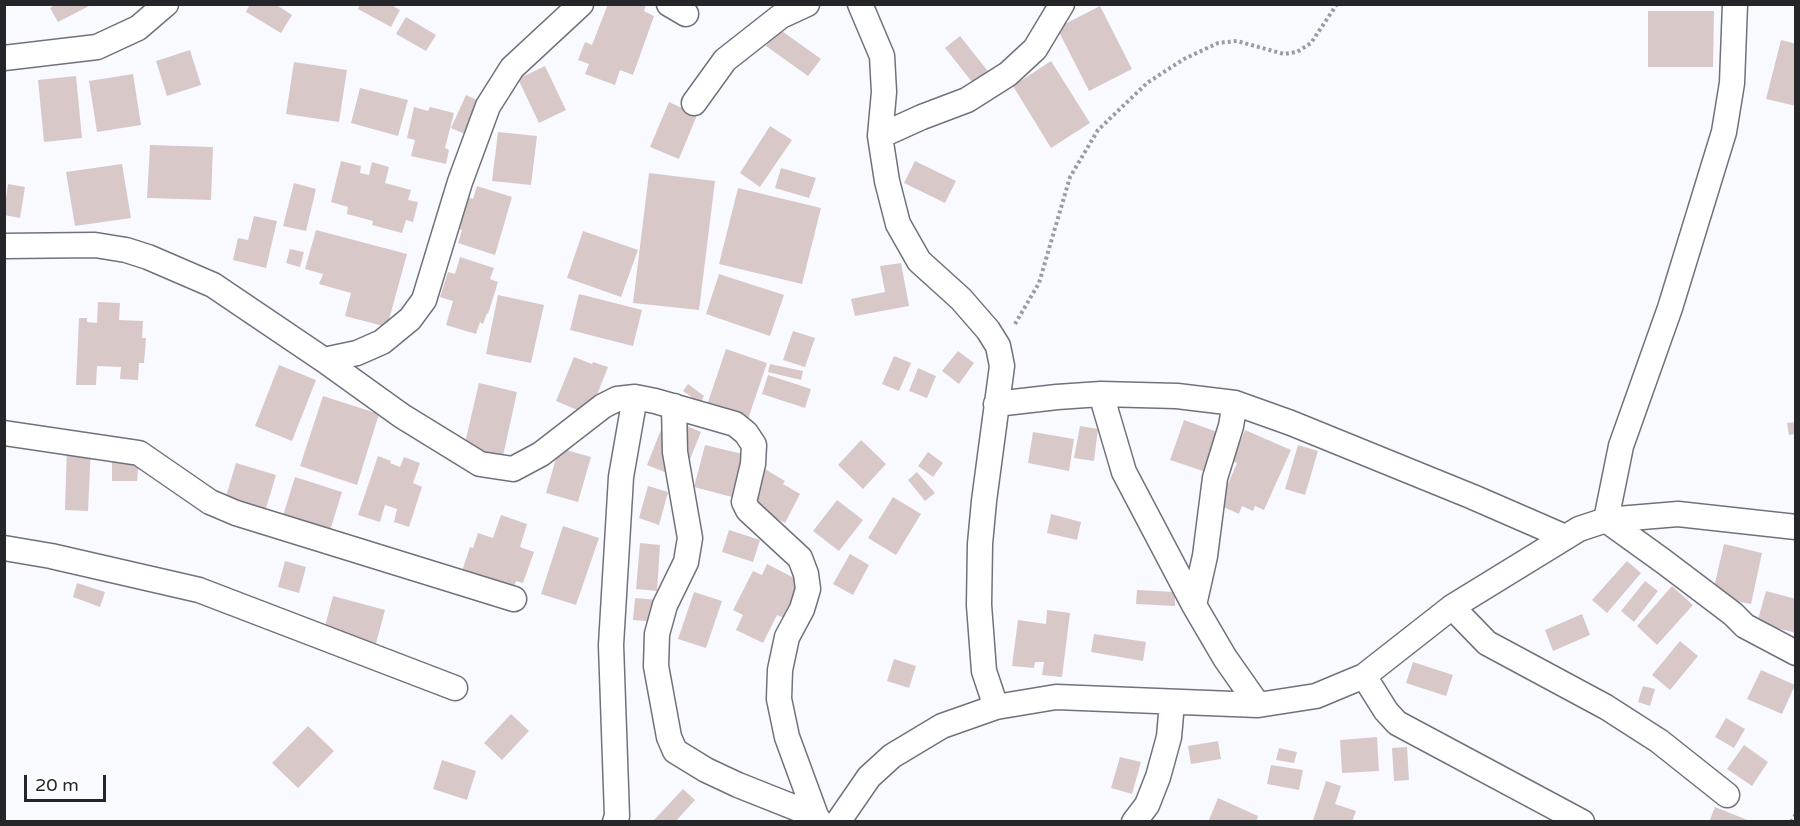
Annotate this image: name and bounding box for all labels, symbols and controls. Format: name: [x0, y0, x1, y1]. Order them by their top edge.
scale bar: [27, 763, 110, 801]
text: 20 m: [35, 774, 79, 796]

